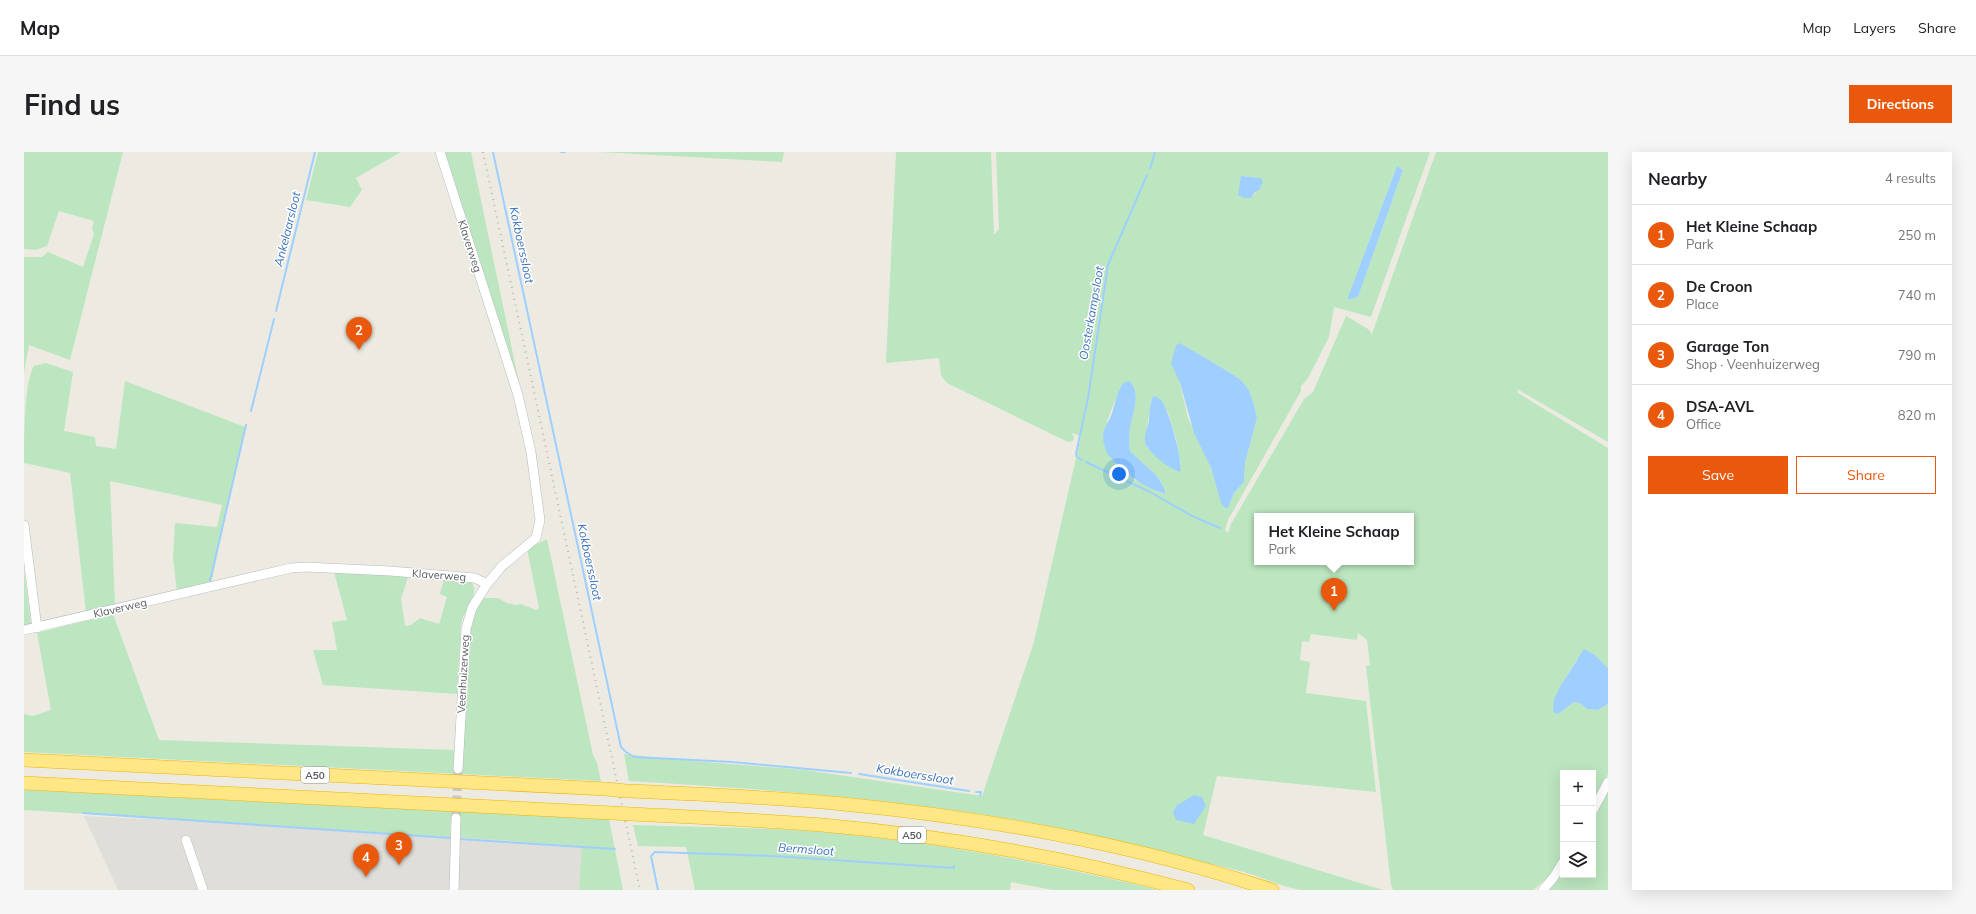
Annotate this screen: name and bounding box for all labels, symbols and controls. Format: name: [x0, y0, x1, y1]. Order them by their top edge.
text: Map: [20, 16, 60, 40]
text: Map: [1802, 19, 1831, 37]
text: Layers: [1853, 19, 1896, 37]
text: Share: [1918, 19, 1956, 37]
button: Directions: [1849, 85, 1952, 123]
text: Find us: [24, 87, 120, 122]
text: Nearby: [1648, 168, 1707, 189]
text: 4 results: [1885, 170, 1936, 186]
water label: Ankelaarsloot: [270, 189, 304, 269]
water label: Kokboerssloot: [507, 205, 538, 285]
text: Het Kleine Schaap: [1686, 217, 1817, 236]
street label: Klaverweg: [455, 218, 485, 274]
text: 1: [1657, 227, 1665, 243]
text: 250 m: [1898, 227, 1936, 243]
text: Park: [1686, 236, 1713, 252]
water label: Oosterkampsloot: [1075, 264, 1107, 361]
text: De Croon: [1686, 277, 1753, 296]
text: 2: [1657, 287, 1665, 303]
text: 740 m: [1898, 287, 1936, 303]
text: Place: [1686, 296, 1719, 312]
pin: 2: [346, 317, 372, 350]
text: Garage Ton: [1686, 337, 1769, 356]
text: 3: [1657, 347, 1665, 363]
text: 790 m: [1898, 347, 1936, 363]
text: Shop · Veenhuizerweg: [1686, 356, 1820, 372]
text: DSA-AVL: [1686, 397, 1754, 416]
text: 4: [1657, 407, 1665, 423]
text: 820 m: [1898, 407, 1936, 423]
text: Office: [1686, 416, 1721, 432]
button: Save: [1648, 456, 1788, 494]
button: Share: [1796, 456, 1936, 494]
your location: [1109, 464, 1129, 484]
popup: [1254, 513, 1414, 565]
water label: Kokboerssloot: [575, 522, 606, 602]
text: Het Kleine Schaap: [1268, 522, 1400, 541]
text: Park: [1268, 541, 1296, 557]
street label: Klaverweg: [411, 566, 467, 584]
pin: 1: [1321, 578, 1347, 611]
street label: Klaverweg: [92, 595, 148, 621]
street label: Veenhuizerweg: [454, 634, 472, 714]
water label: Kokboerssloot: [875, 760, 955, 788]
road number: A50: [301, 767, 329, 783]
map controls: [1560, 770, 1596, 878]
button: +: [1560, 770, 1596, 806]
button: −: [1560, 806, 1596, 842]
road number: A50: [898, 827, 926, 843]
pin: 3: [386, 832, 412, 865]
water label: Bermsloot: [777, 840, 835, 858]
button: layers: [1560, 842, 1596, 878]
pin: 4: [353, 844, 379, 877]

